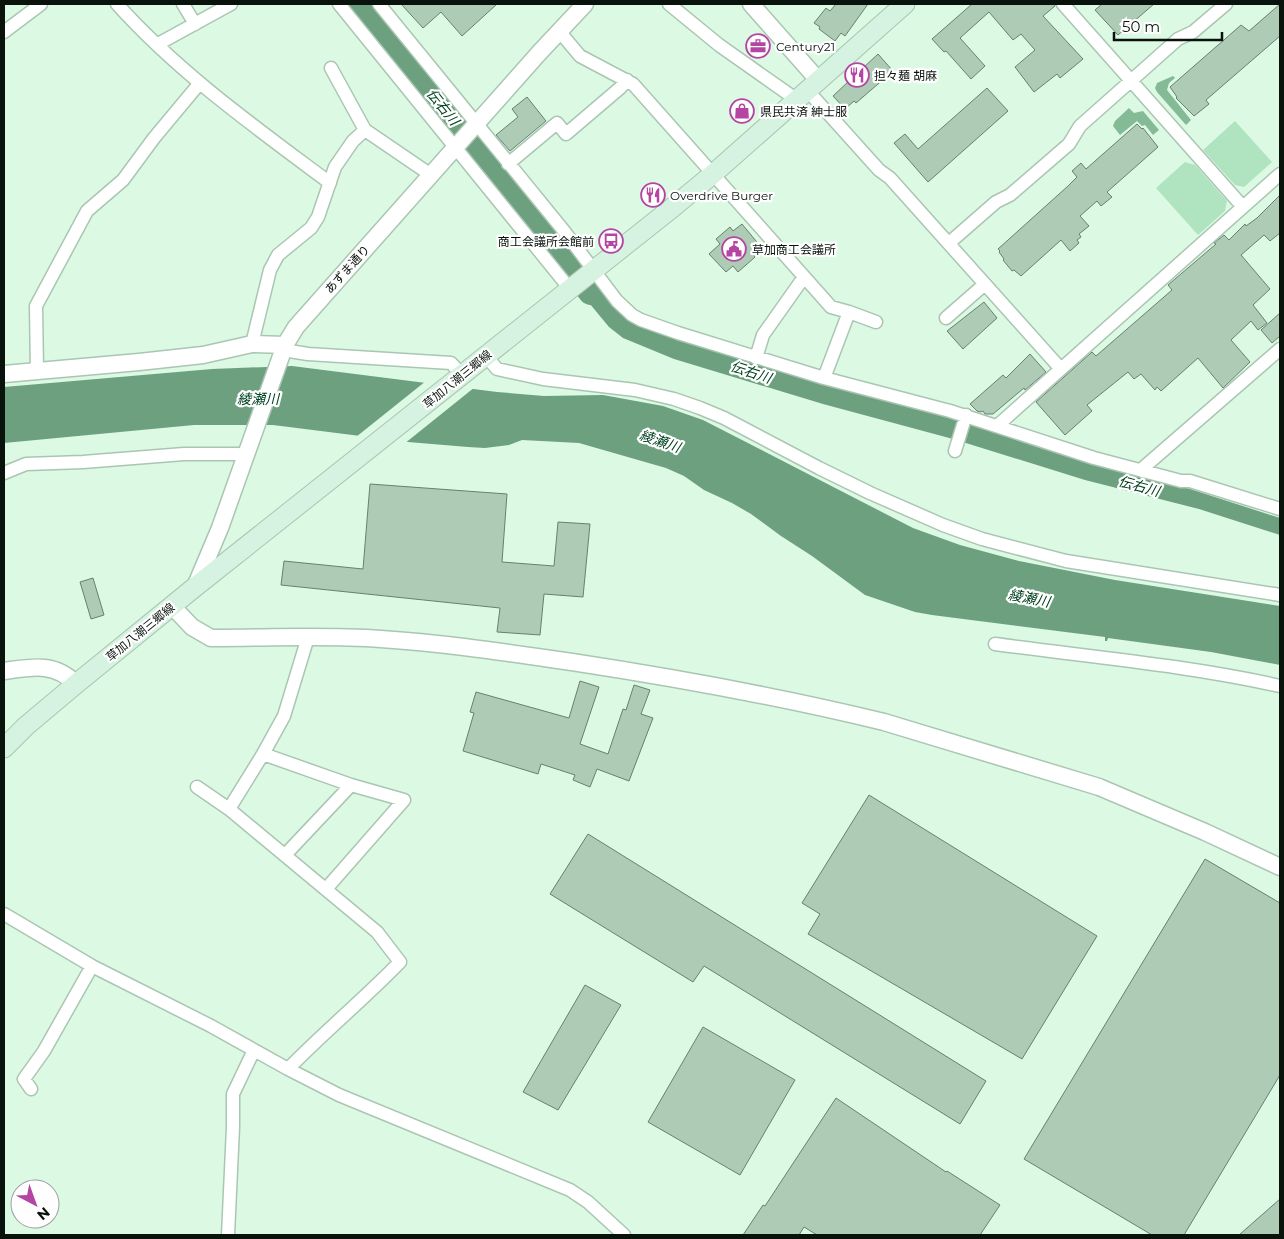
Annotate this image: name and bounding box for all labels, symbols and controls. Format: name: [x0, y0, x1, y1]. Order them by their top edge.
scale bar: [1114, 10, 1222, 42]
text: 50 m: [1122, 17, 1160, 36]
office icon: Century21: [745, 33, 771, 59]
place label: Century21: [776, 39, 835, 54]
restaurant icon: 担々麺 胡麻: [844, 62, 870, 88]
place label: 担々麺 胡麻: [874, 68, 937, 83]
water label: 伝右川: [423, 85, 464, 131]
shop icon: 県民共済 紳士服: [729, 98, 755, 124]
place label: 県民共済 紳士服: [760, 104, 847, 119]
restaurant icon: Overdrive Burger: [640, 182, 666, 208]
place label: Overdrive Burger: [670, 188, 773, 203]
bus stop icon: 商工会議所会館前: [598, 228, 624, 254]
place label: 商工会議所会館前: [498, 234, 594, 249]
public building icon: 草加商工会議所: [721, 236, 747, 262]
street label: あずま通り: [321, 242, 373, 296]
place label: 草加商工会議所: [752, 242, 836, 257]
street label: 草加八潮三郷線: [420, 347, 494, 411]
water label: 伝右川: [728, 357, 776, 388]
water label: 綾瀬川: [237, 390, 281, 408]
water label: 綾瀬川: [637, 426, 685, 457]
water label: 伝右川: [1116, 472, 1164, 501]
water label: 綾瀬川: [1007, 585, 1053, 611]
street label: 草加八潮三郷線: [103, 600, 177, 664]
north arrow: [10, 1179, 60, 1229]
text: N: [33, 1203, 54, 1224]

